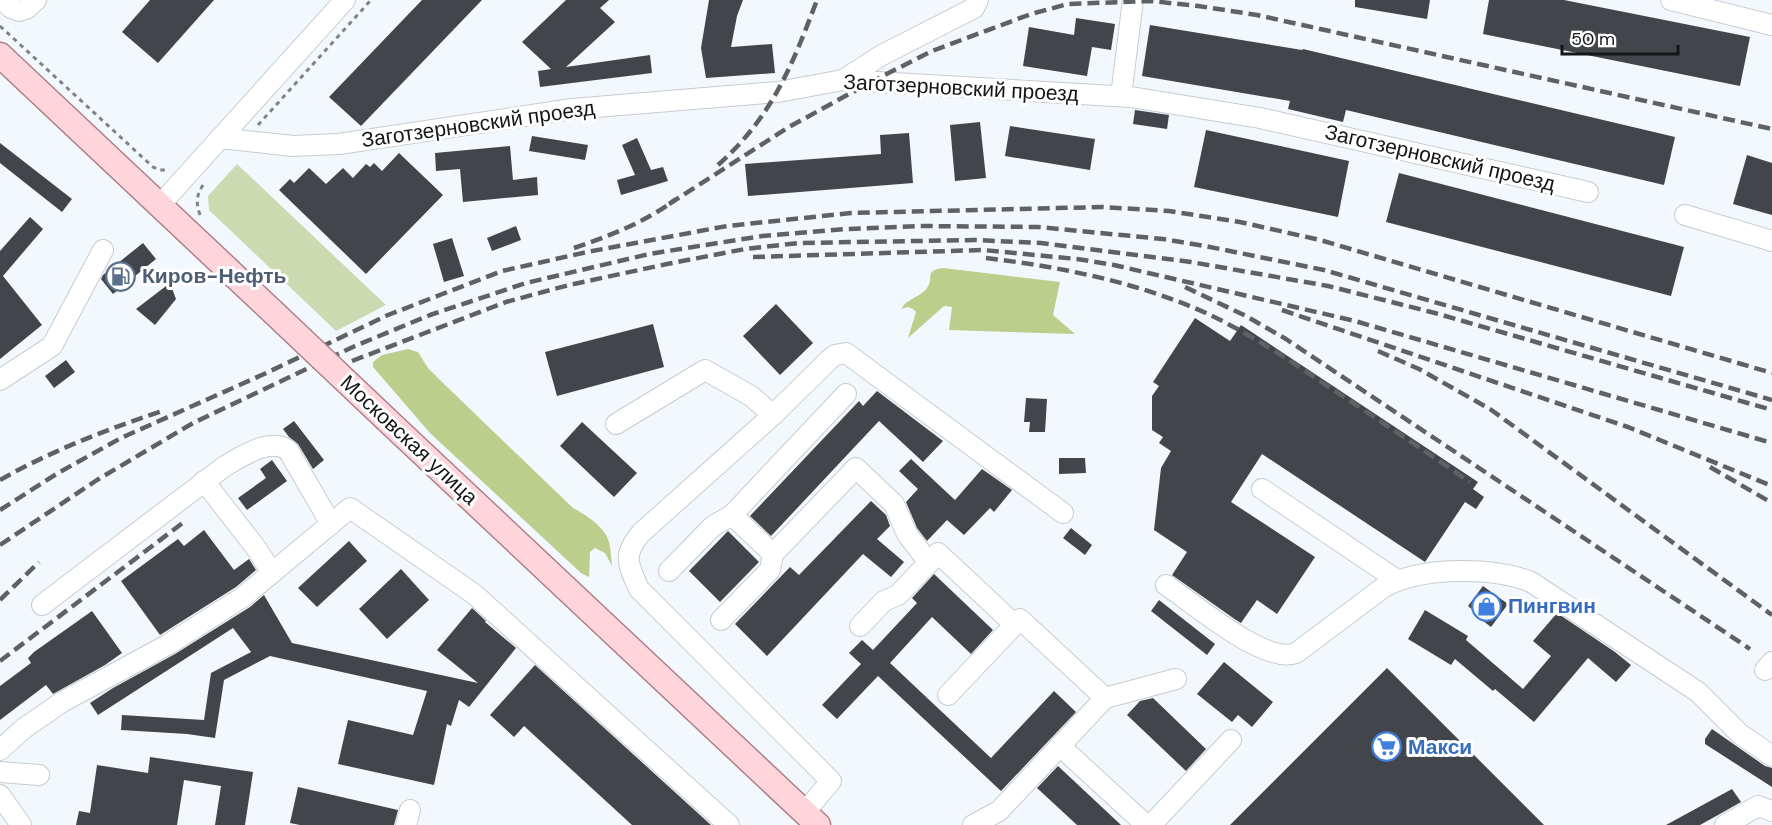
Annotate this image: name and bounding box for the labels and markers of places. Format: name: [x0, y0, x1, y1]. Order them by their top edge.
fuel station icon: Киров-Нефть: [105, 260, 137, 292]
place label: Киров-Нефть: [142, 262, 287, 290]
shop icon: Пингвин: [1471, 590, 1503, 622]
place label: Пингвин: [1508, 592, 1596, 620]
supermarket icon: Макси: [1371, 731, 1403, 763]
place label: Макси: [1408, 733, 1472, 761]

